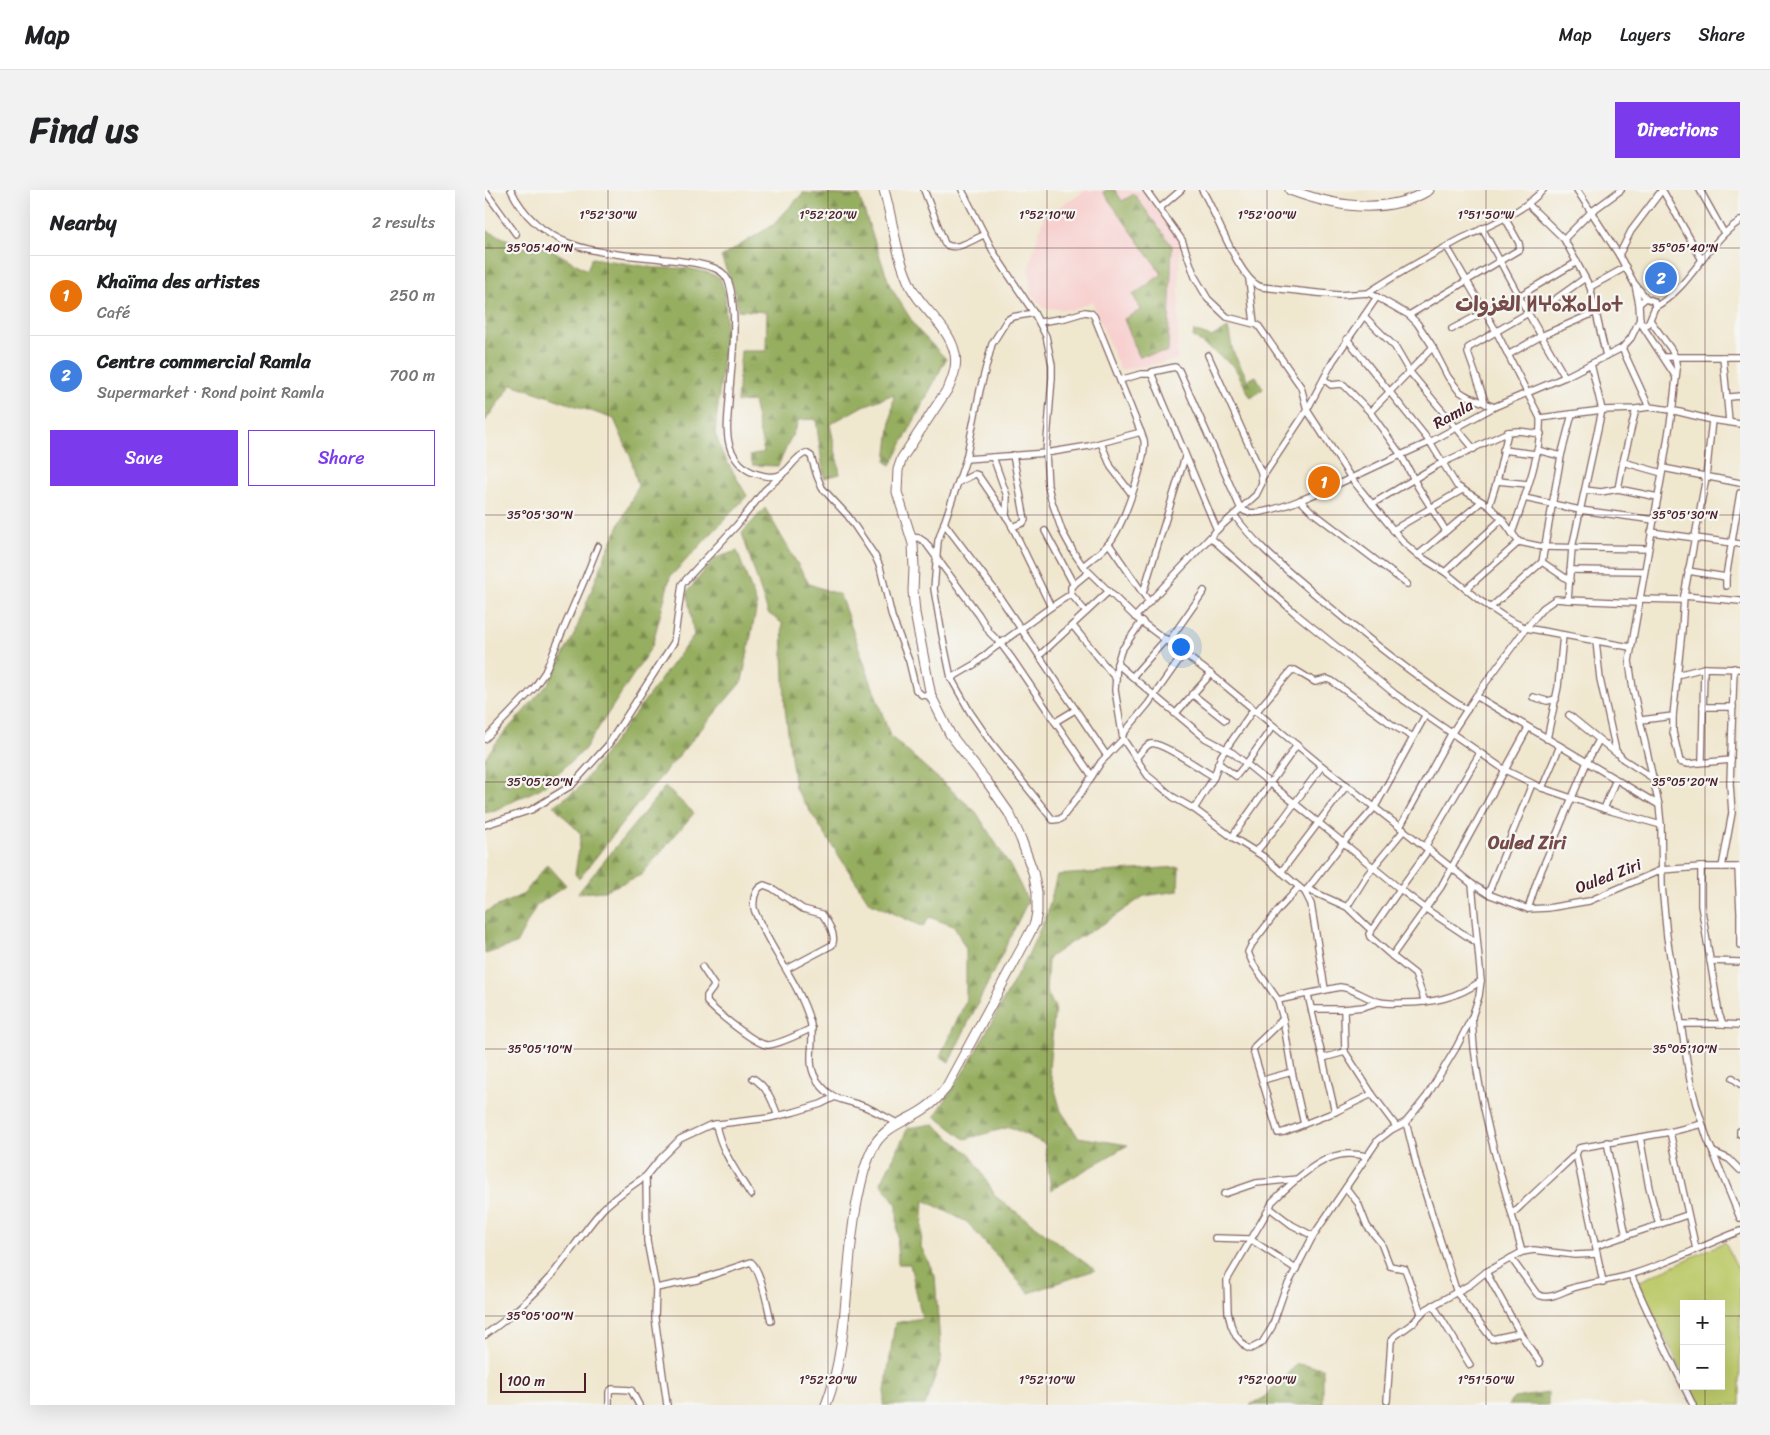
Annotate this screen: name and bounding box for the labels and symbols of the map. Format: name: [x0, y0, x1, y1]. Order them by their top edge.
text: 1°52'30"W: [579, 204, 637, 226]
text: 1°52'20"W: [799, 204, 858, 226]
text: 1°52'10"W: [1019, 204, 1076, 226]
text: 1°52'00"W: [1238, 204, 1297, 226]
text: 1°51'50"W: [1458, 204, 1515, 226]
text: 35°05'40"N: [507, 237, 574, 259]
text: 35°05'40"N: [1652, 237, 1719, 259]
pin: 2: [1645, 259, 1677, 297]
district label: الغزوات ⵍⵖⴰⵣⴰⵡⴰⵜ: [1455, 285, 1623, 323]
street label: Ramla: [1427, 391, 1480, 437]
pin: 1: [1308, 463, 1340, 501]
text: 35°05'30"N: [507, 504, 574, 526]
text: 35°05'30"N: [1652, 504, 1719, 526]
your location: [1168, 634, 1194, 660]
text: 35°05'20"N: [507, 771, 574, 793]
text: 35°05'20"N: [1652, 771, 1719, 793]
district label: Ouled Ziri: [1488, 827, 1567, 859]
street label: Ouled Ziri: [1570, 850, 1646, 902]
text: 35°05'10"N: [508, 1038, 573, 1060]
text: 35°05'10"N: [1653, 1038, 1718, 1060]
text: 35°05'00"N: [507, 1305, 574, 1327]
text: 1°52'20"W: [799, 1369, 858, 1391]
text: 1°52'10"W: [1019, 1369, 1076, 1391]
text: 1°52'00"W: [1238, 1369, 1297, 1391]
text: 1°51'50"W: [1458, 1369, 1515, 1391]
scale bar: [500, 1370, 586, 1393]

